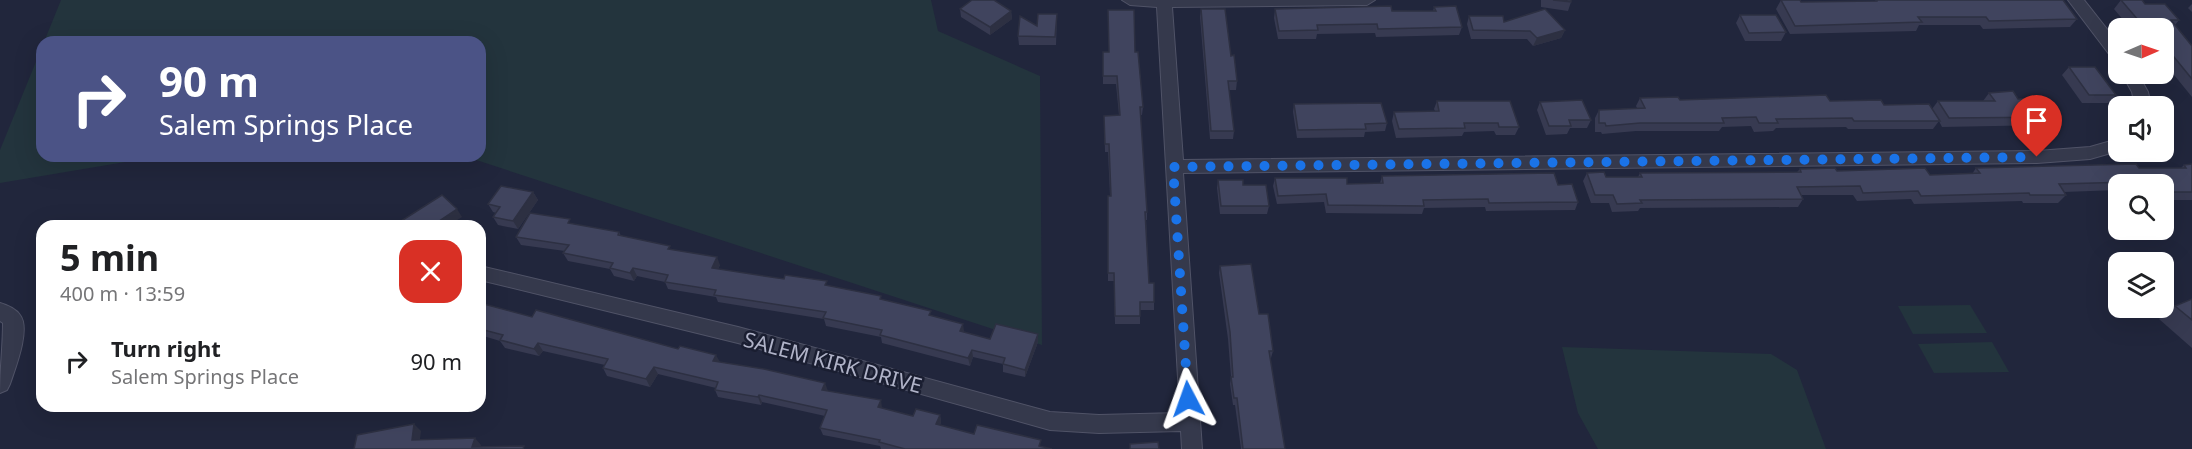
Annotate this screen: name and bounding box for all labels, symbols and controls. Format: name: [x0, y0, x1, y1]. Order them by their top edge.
north arrow: [2108, 18, 2174, 84]
map controls: [2108, 18, 2174, 318]
text: 90 m: [159, 52, 259, 109]
icon: right: [60, 60, 138, 138]
pin: [2011, 95, 2062, 157]
button: sound: [2108, 96, 2174, 162]
icon: arrive: [2020, 104, 2053, 137]
text: Salem Springs Place: [159, 106, 413, 143]
button: search: [2108, 174, 2174, 240]
text: 5 min: [60, 233, 159, 282]
button: close: [399, 240, 462, 303]
button: layers: [2108, 252, 2174, 318]
text: 400 m · 13:59: [60, 280, 185, 307]
street label: SALEM KIRK DRIVE: [741, 325, 925, 399]
text: Turn right: [111, 333, 221, 363]
icon: right: [60, 345, 93, 378]
text: 90 m: [411, 346, 462, 376]
text: Salem Springs Place: [111, 363, 299, 390]
position arrow: [1156, 367, 1220, 431]

